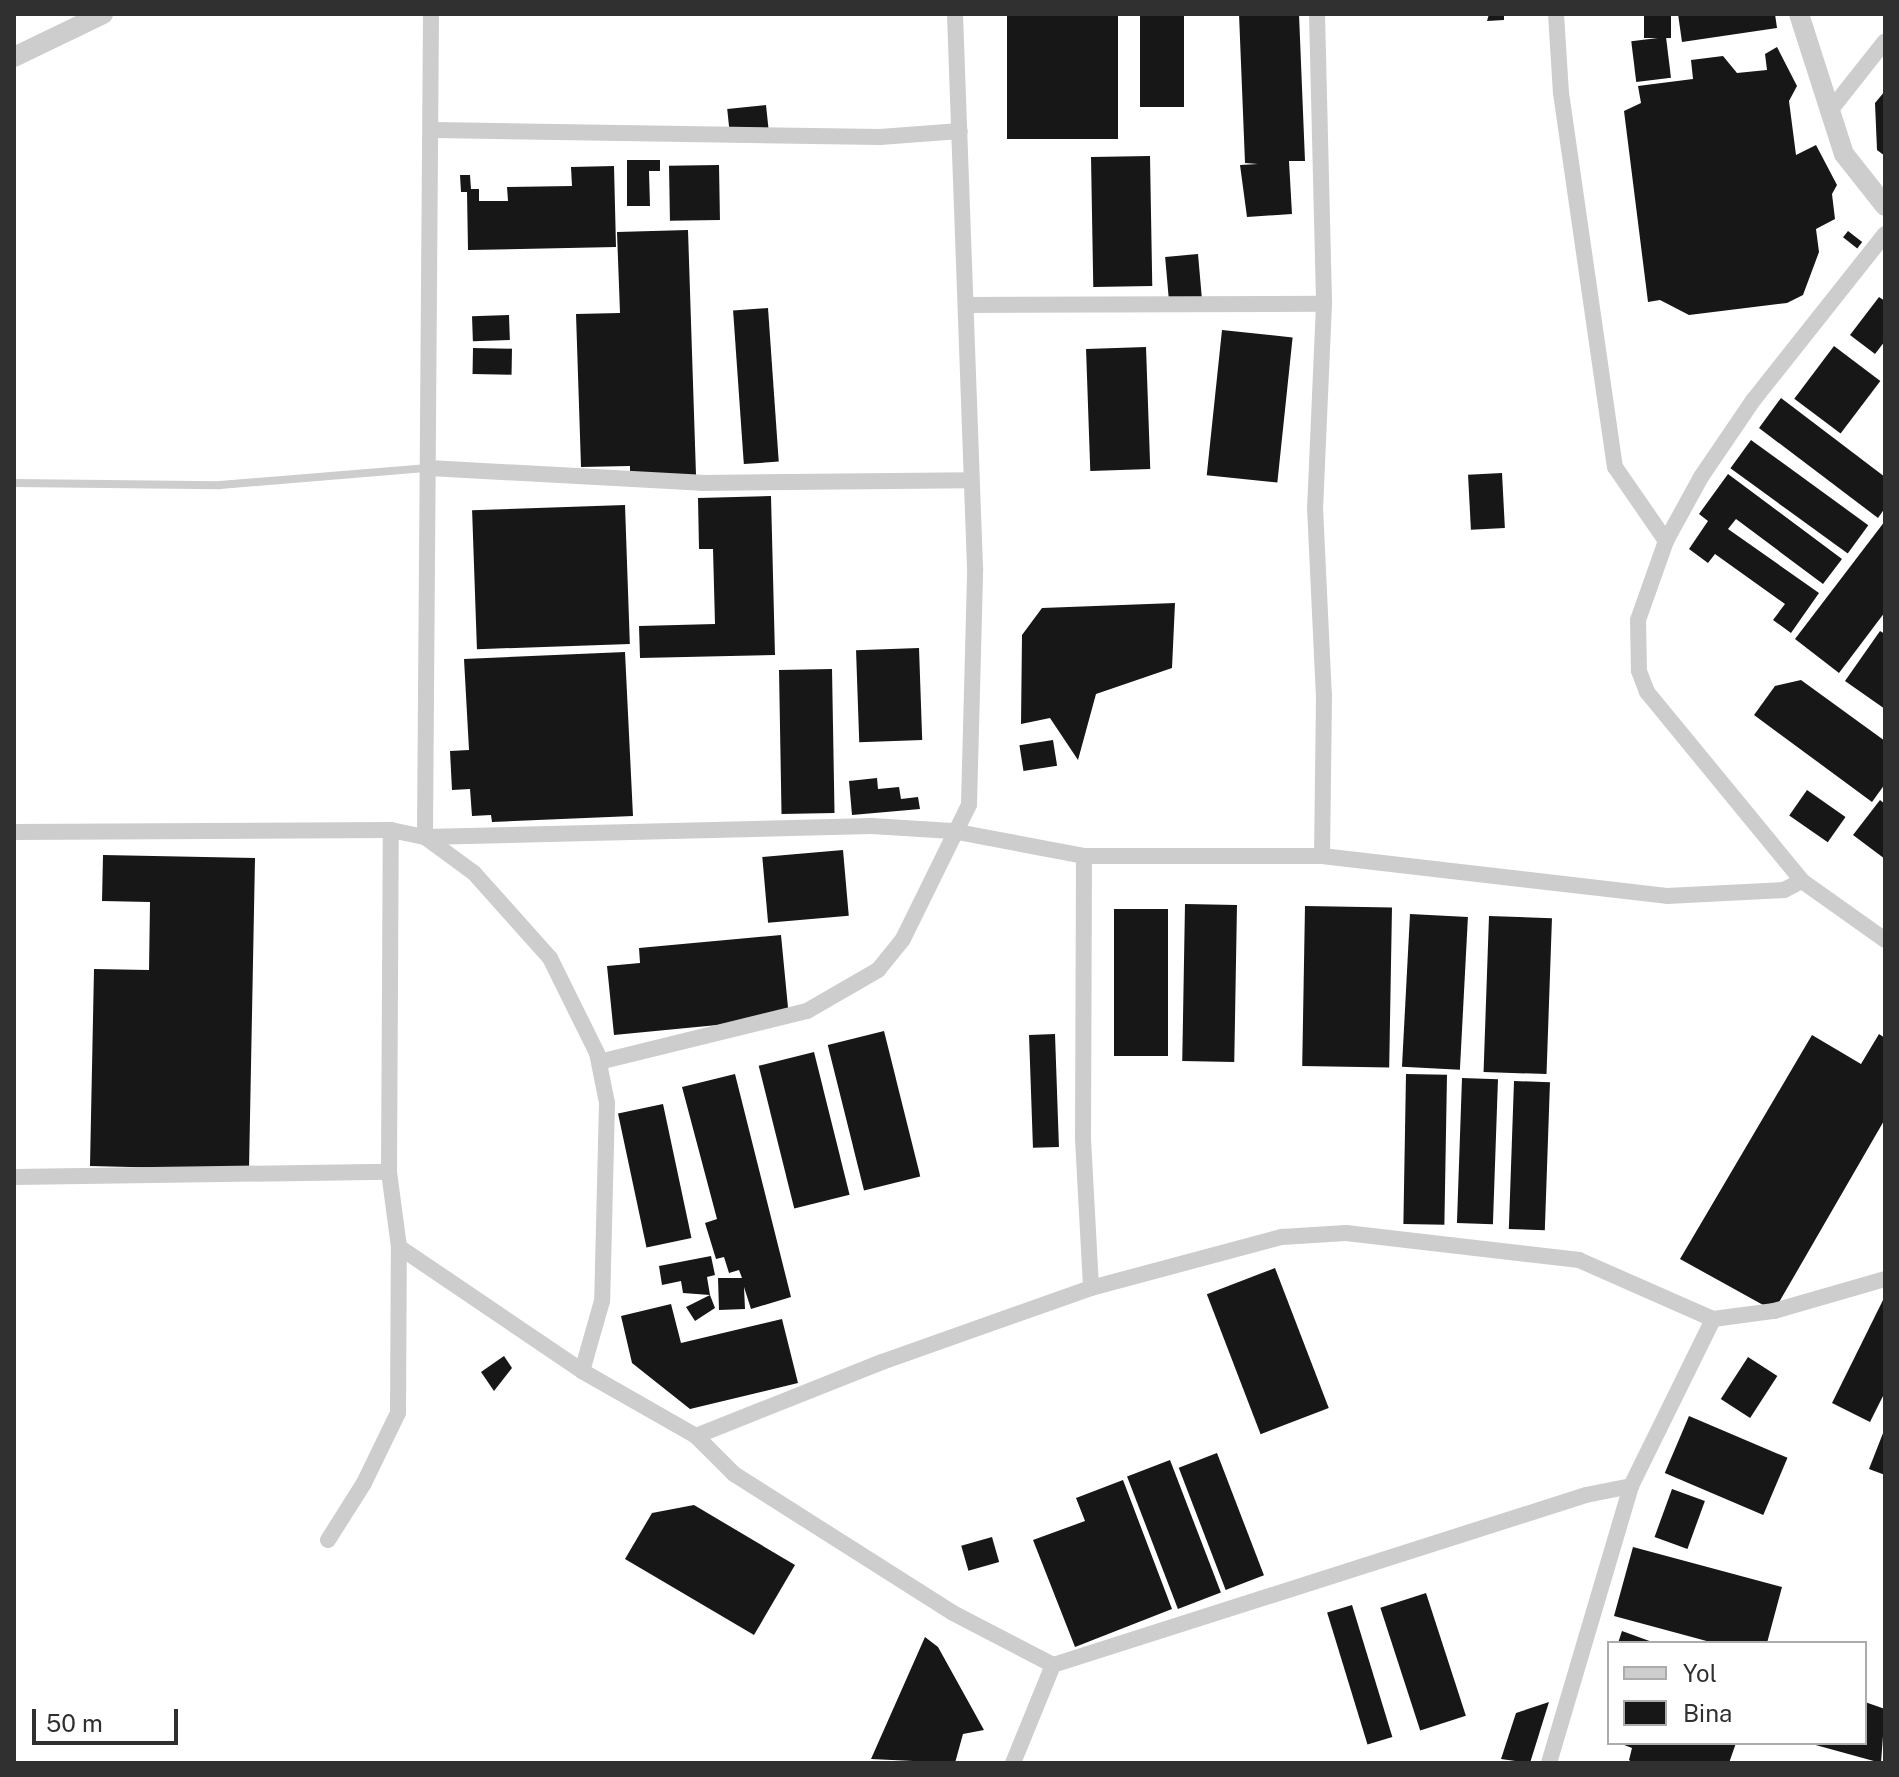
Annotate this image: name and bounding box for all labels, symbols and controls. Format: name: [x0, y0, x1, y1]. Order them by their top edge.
legend: [1607, 1641, 1867, 1745]
text: Yol: [1683, 1659, 1717, 1687]
scale bar: [36, 1693, 182, 1743]
text: Bina: [1683, 1699, 1732, 1727]
text: 50 m: [46, 1709, 103, 1737]

